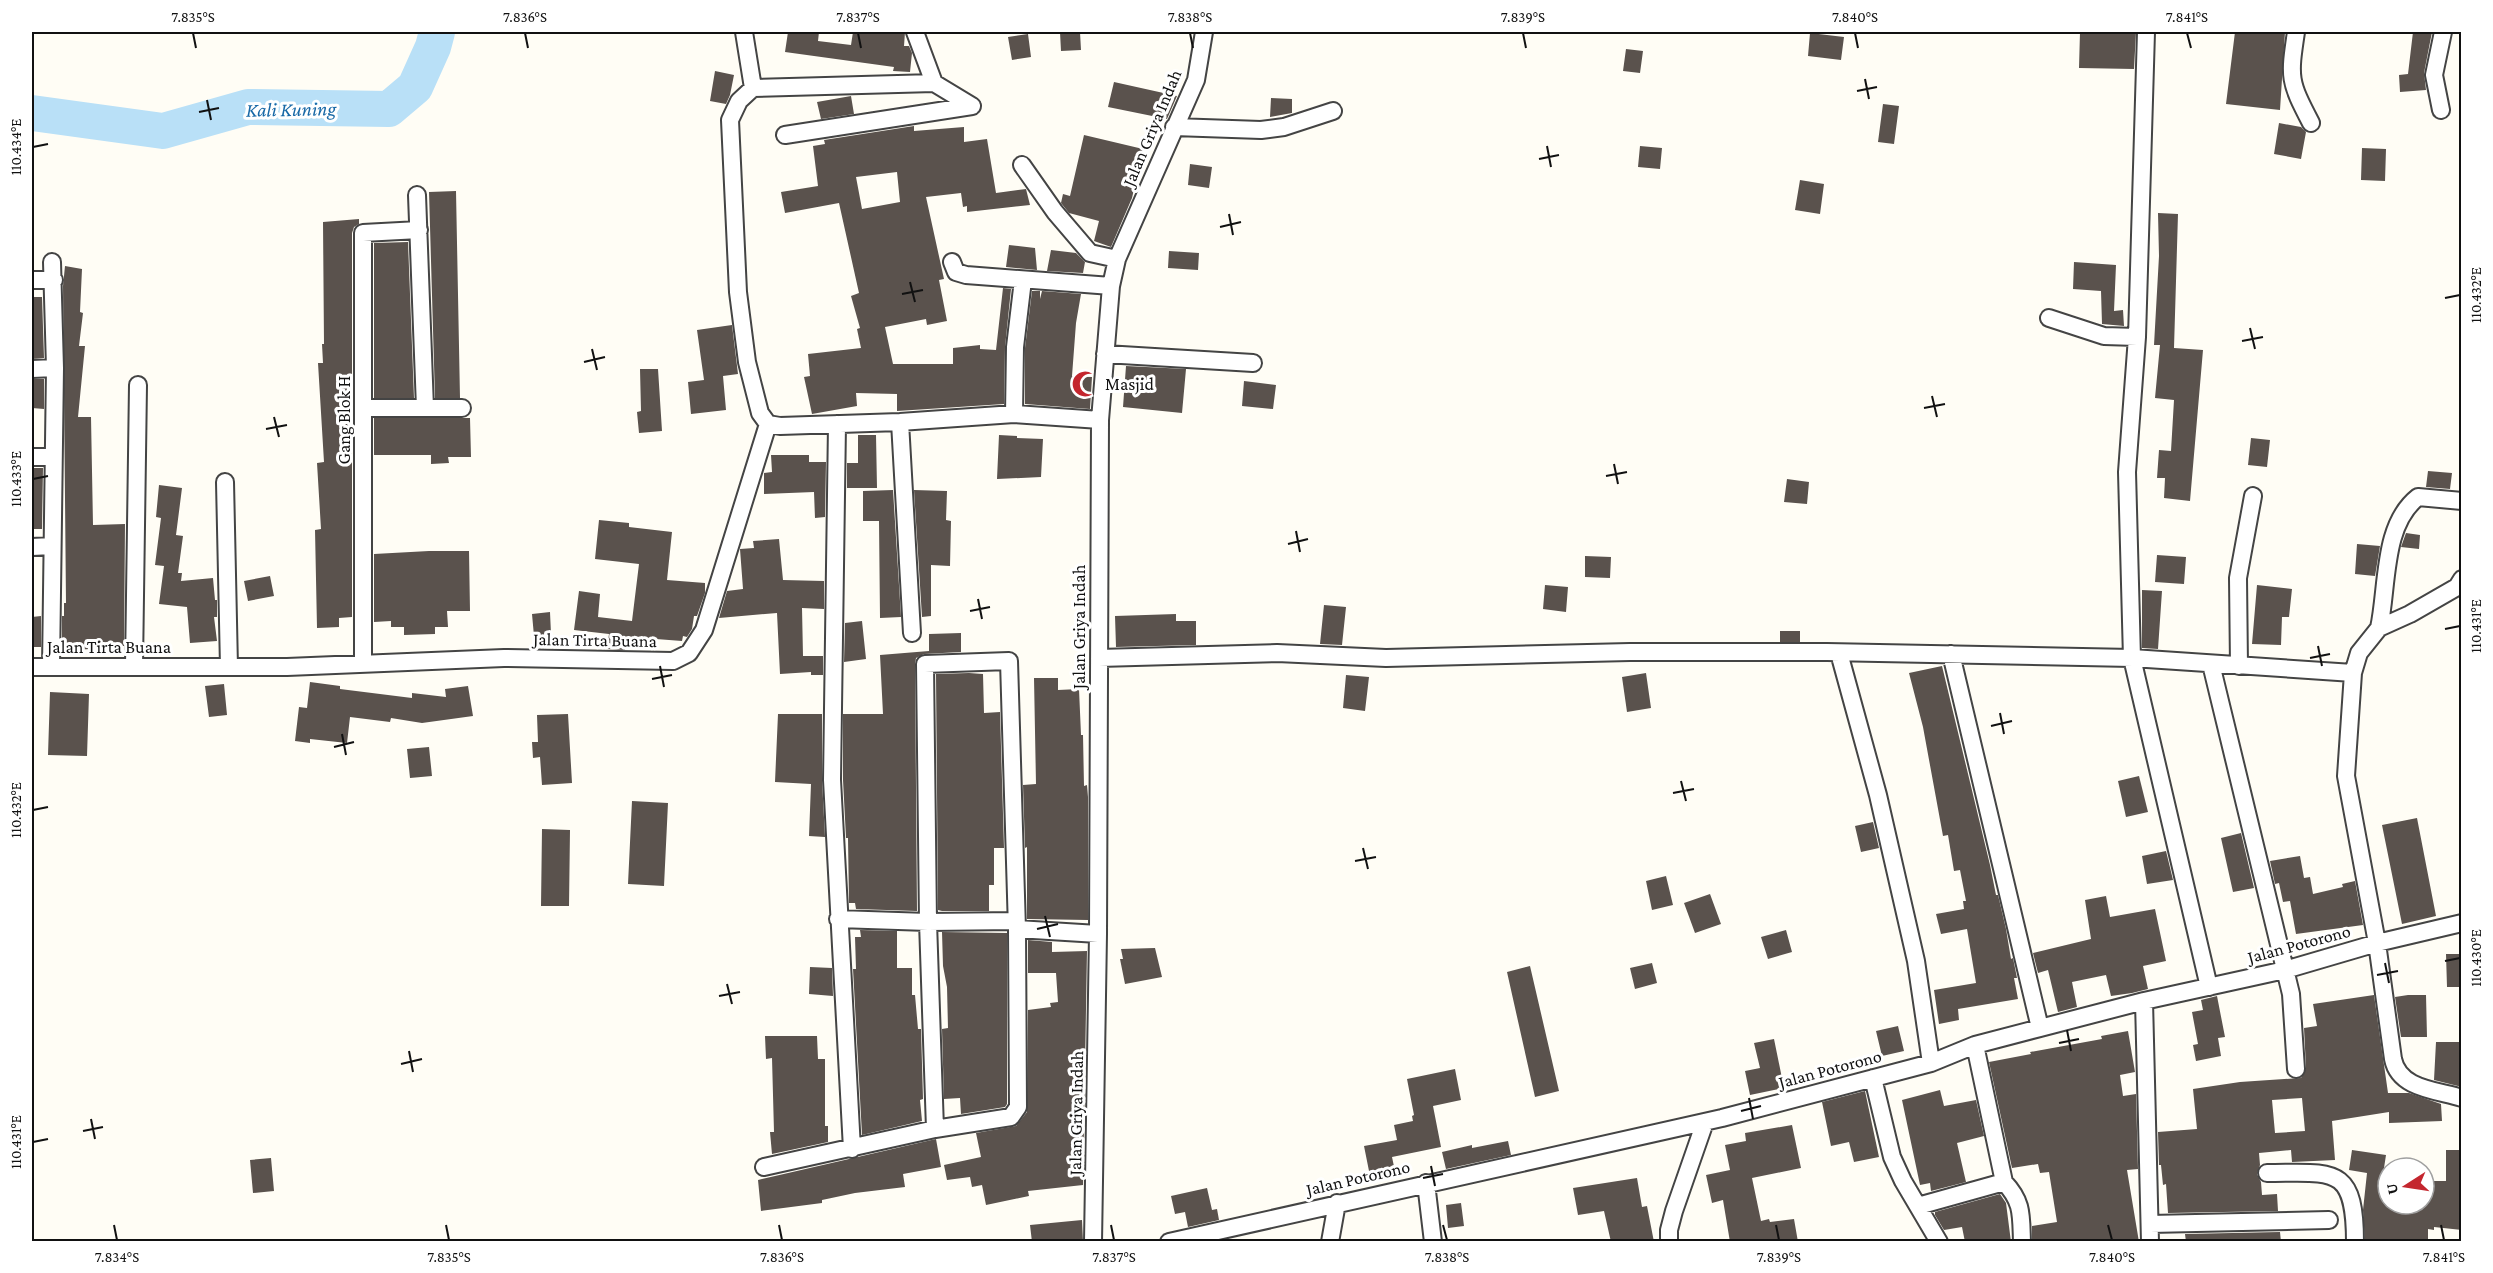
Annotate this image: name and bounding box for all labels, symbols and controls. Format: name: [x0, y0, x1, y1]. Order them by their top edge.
text: 7.835°S: [171, 9, 215, 25]
text: 7.836°S: [503, 9, 547, 25]
text: 7.837°S: [836, 9, 880, 25]
text: 7.838°S: [1168, 9, 1212, 25]
text: 7.839°S: [1501, 9, 1545, 25]
text: 7.840°S: [1832, 9, 1878, 25]
text: 7.841°S: [2166, 9, 2208, 25]
street label: Jalan Griya Indah: [1118, 66, 1186, 191]
water label: Kali Kuning: [246, 97, 338, 122]
text: 110.434°E: [8, 119, 24, 175]
text: 110.432°E: [2468, 267, 2484, 323]
mosque icon: Masjid: [1070, 369, 1100, 399]
place label: Masjid: [1105, 374, 1154, 395]
street label: Gang Blok H: [334, 375, 354, 464]
text: 110.433°E: [8, 451, 24, 507]
street label: Jalan Griya Indah: [1069, 564, 1089, 691]
text: 110.431°E: [2468, 599, 2484, 653]
street label: Jalan Tirta Buana: [531, 629, 657, 651]
street label: Jalan Tirta Buana: [45, 637, 171, 657]
text: 110.432°E: [8, 782, 24, 838]
street label: Jalan Potorono: [2243, 921, 2353, 968]
text: 110.430°E: [2468, 929, 2484, 987]
street label: Jalan Potorono: [1774, 1046, 1884, 1093]
street label: Jalan Griya Indah: [1065, 1050, 1087, 1178]
text: 110.431°E: [8, 1115, 24, 1169]
street label: Jalan Potorono: [1302, 1156, 1412, 1200]
north arrow: [2376, 1156, 2436, 1216]
text: U: [2382, 1182, 2401, 1196]
text: 7.834°S: [95, 1249, 139, 1265]
text: 7.835°S: [427, 1249, 471, 1265]
text: 7.836°S: [760, 1249, 804, 1265]
text: 7.837°S: [1092, 1249, 1136, 1265]
text: 7.838°S: [1425, 1249, 1469, 1265]
text: 7.839°S: [1757, 1249, 1801, 1265]
text: 7.840°S: [2089, 1249, 2135, 1265]
text: 7.841°S: [2423, 1249, 2465, 1265]

